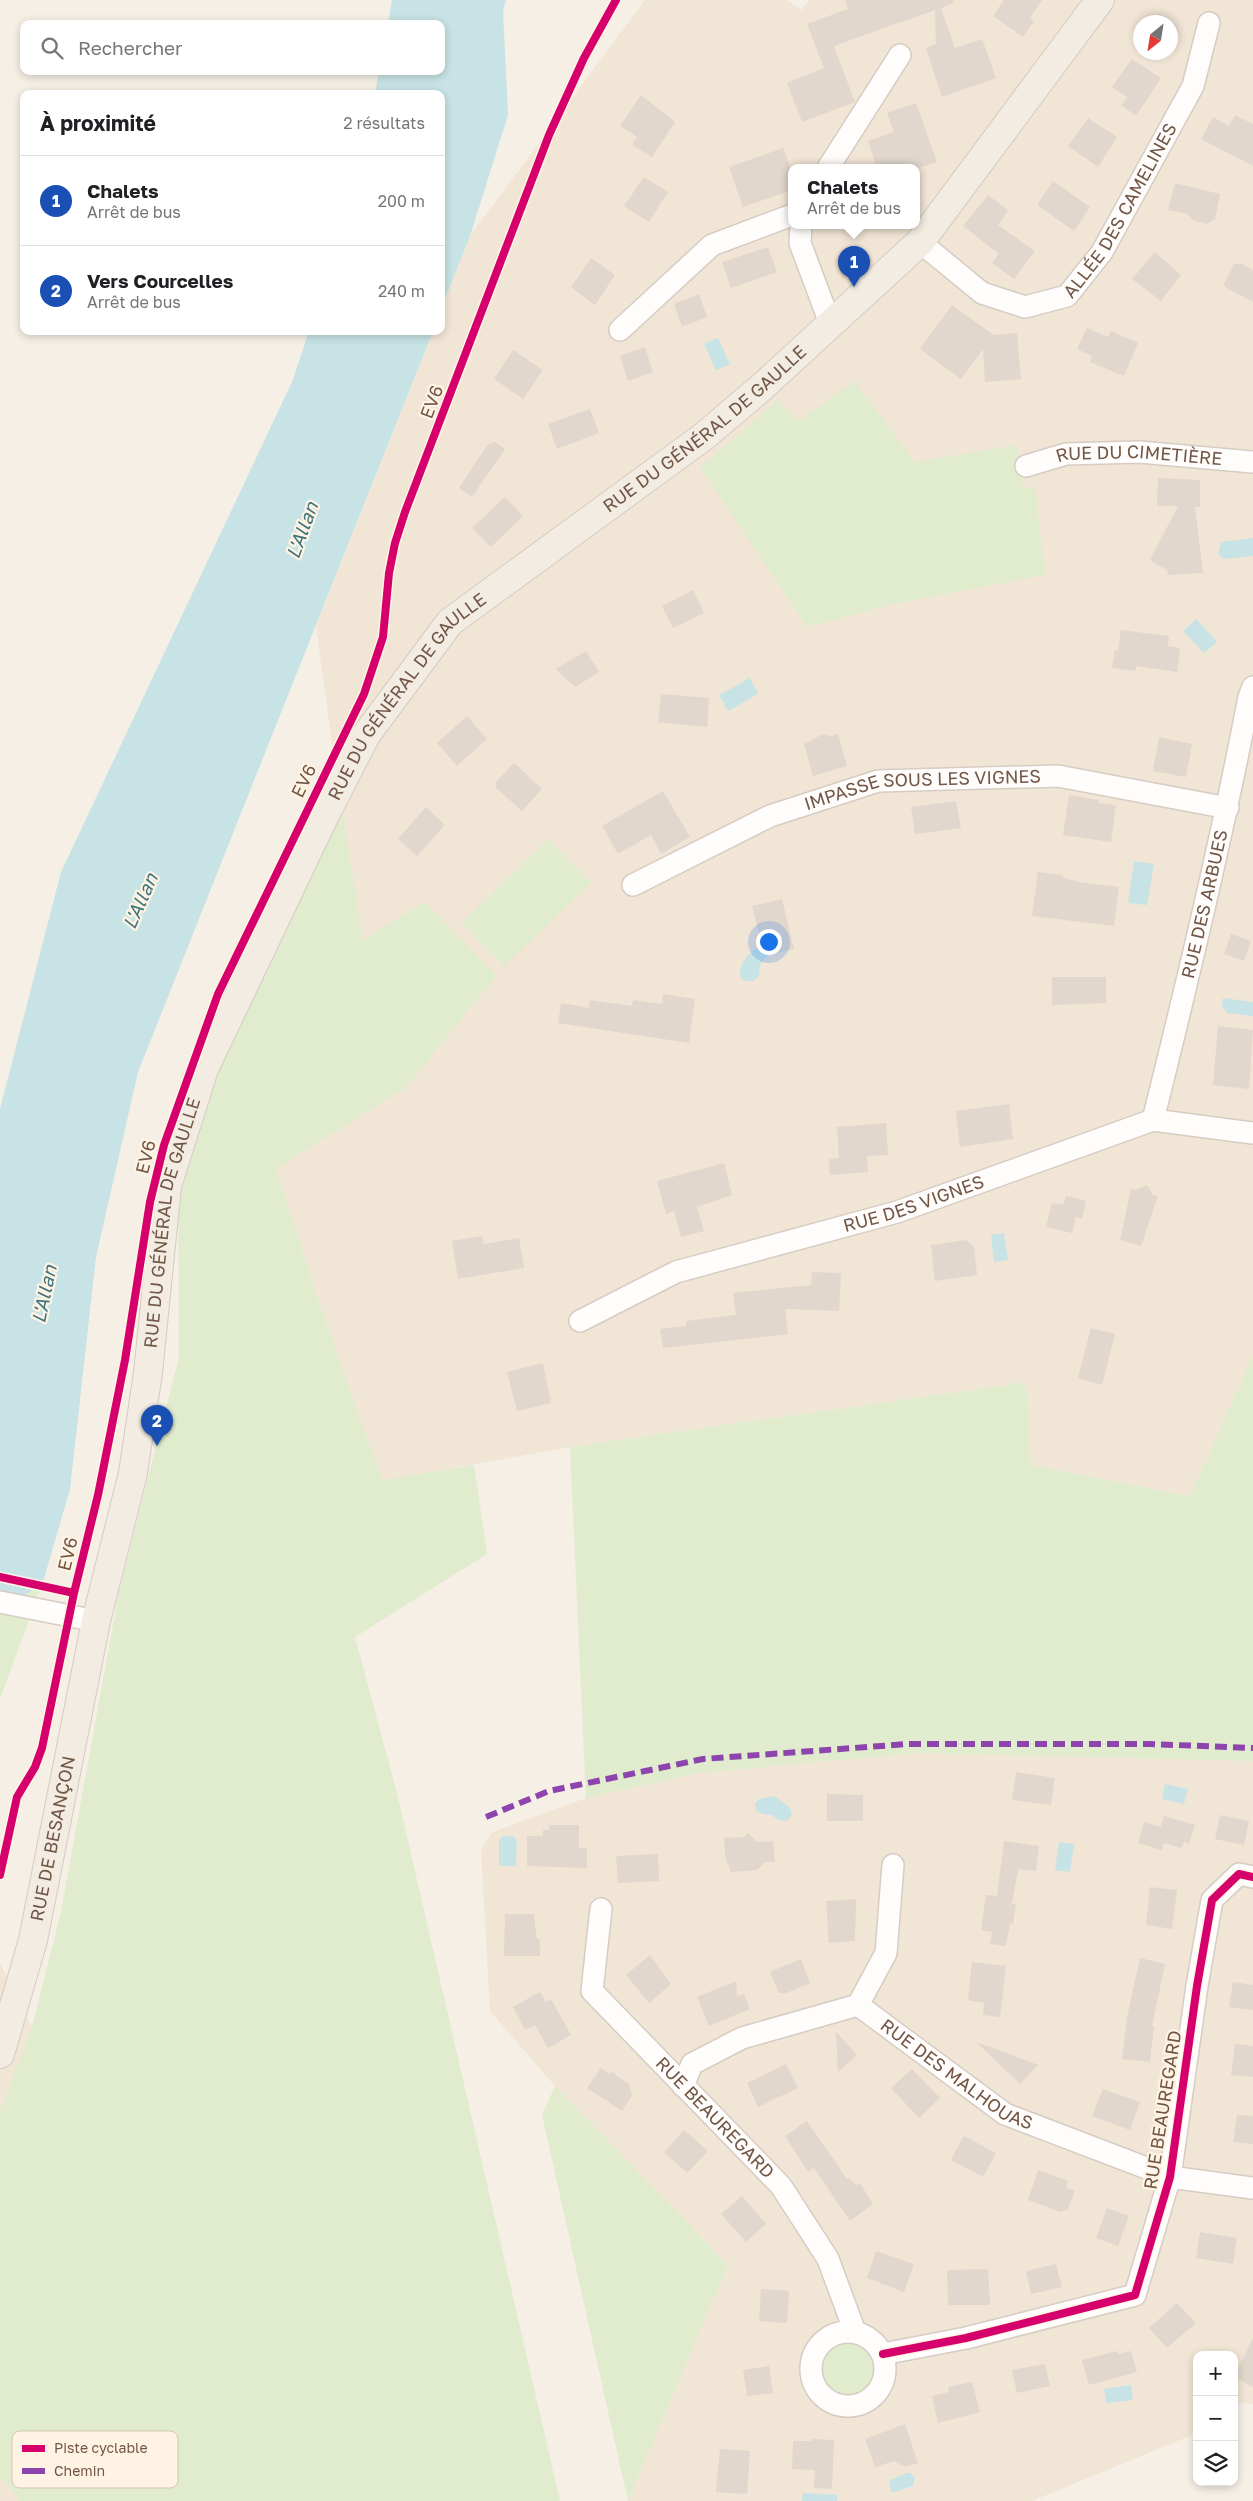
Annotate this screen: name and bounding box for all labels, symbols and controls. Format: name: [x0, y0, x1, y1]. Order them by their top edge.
north arrow: [1133, 15, 1178, 60]
search box: [20, 20, 445, 75]
icon: search: [38, 34, 66, 62]
text: Rechercher: [78, 36, 183, 59]
text: À proximité: [40, 110, 156, 136]
text: 2 résultats: [343, 113, 425, 133]
street label: ALLÉE DES CAMELINES: [1058, 119, 1181, 302]
popup: [788, 164, 920, 229]
text: Chalets: [807, 175, 879, 198]
text: Chalets: [87, 179, 159, 202]
text: 1: [52, 191, 60, 211]
text: 200 m: [378, 191, 425, 211]
text: Arrêt de bus: [807, 198, 901, 218]
text: Arrêt de bus: [87, 202, 181, 222]
pin: 1: [838, 246, 870, 287]
text: Vers Courcelles: [87, 269, 233, 292]
text: 2: [51, 281, 61, 301]
text: 240 m: [378, 281, 425, 301]
text: Arrêt de bus: [87, 292, 181, 312]
street label: RUE DU GÉNÉRAL DE GAULLE: [598, 340, 810, 517]
street label: EV6: [415, 382, 447, 422]
street label: RUE DU CIMETIÈRE: [1053, 440, 1223, 469]
water label: L'Allan: [281, 497, 323, 561]
street label: RUE DU GÉNÉRAL DE GAULLE: [323, 587, 490, 804]
street label: EV6: [286, 760, 320, 801]
street label: IMPASSE SOUS LES VIGNES: [801, 764, 1041, 814]
street label: RUE DES ARBUES: [1176, 827, 1232, 981]
water label: L'Allan: [117, 868, 162, 932]
your location: [756, 929, 782, 955]
street label: RUE DU GÉNÉRAL DE GAULLE: [139, 1095, 204, 1349]
street label: EV6: [130, 1138, 160, 1176]
street label: RUE DES VIGNES: [841, 1170, 987, 1236]
water label: L'Allan: [26, 1262, 61, 1325]
pin: 2: [141, 1405, 173, 1446]
street label: EV6: [52, 1535, 82, 1573]
street label: RUE DE BESANÇON: [25, 1754, 79, 1923]
street label: RUE DES MALHOUAS: [877, 2014, 1036, 2134]
street label: RUE BEAUREGARD: [1139, 2029, 1185, 2191]
street label: RUE BEAUREGARD: [652, 2052, 779, 2182]
map controls: [1193, 2351, 1238, 2486]
button: +: [1193, 2351, 1238, 2396]
button: −: [1193, 2396, 1238, 2441]
legend: [12, 2431, 178, 2488]
text: Piste cyclable: [54, 2439, 148, 2456]
button: layers: [1193, 2441, 1238, 2486]
text: Chemin: [54, 2462, 105, 2479]

